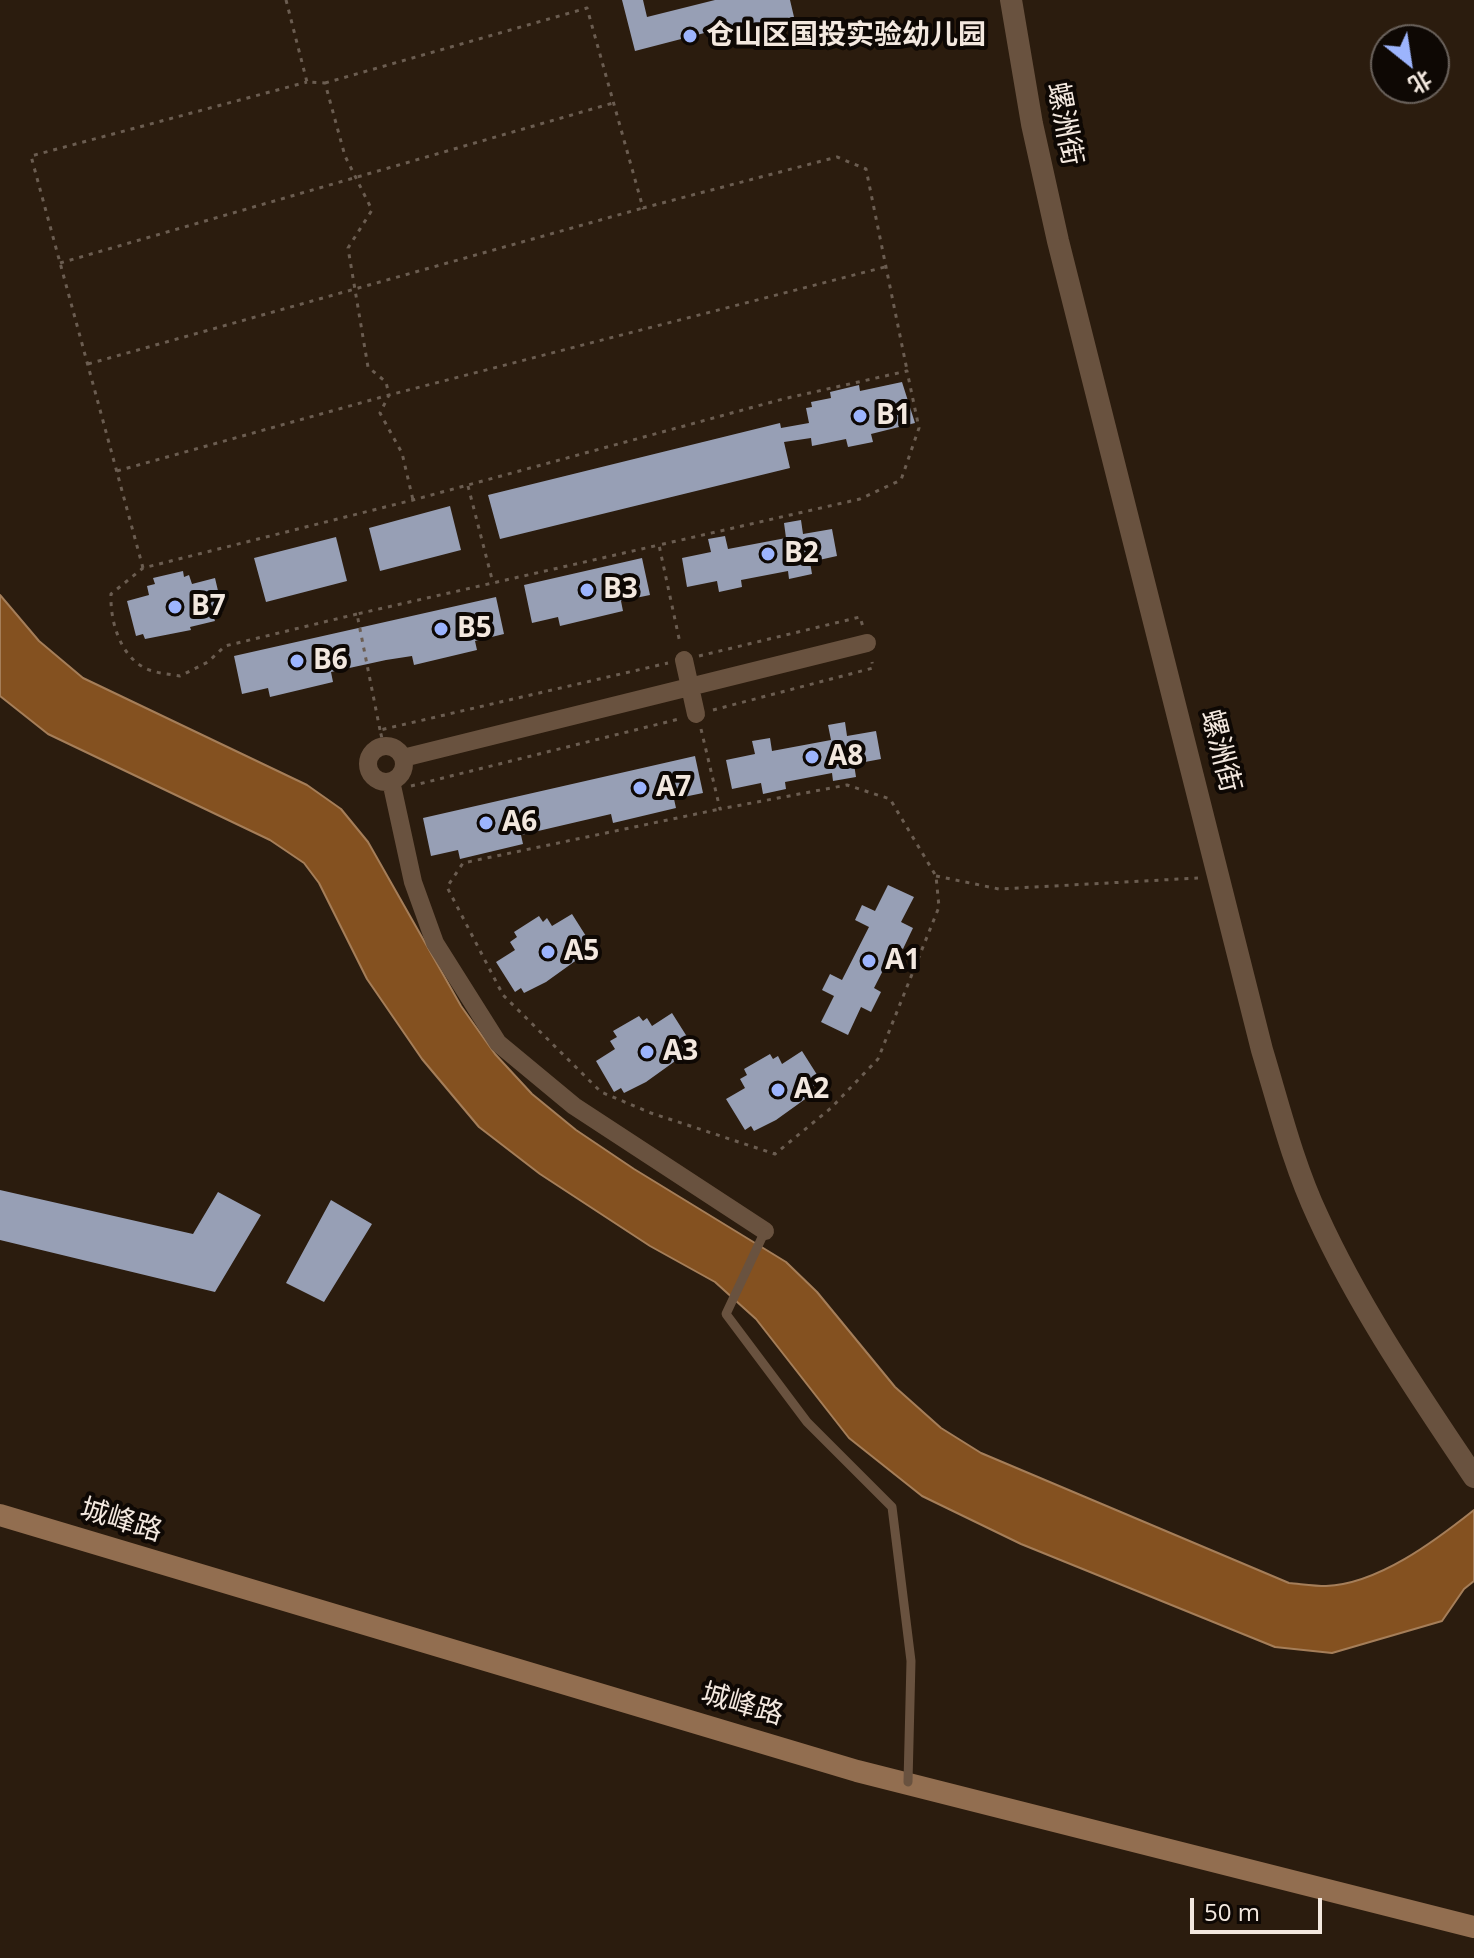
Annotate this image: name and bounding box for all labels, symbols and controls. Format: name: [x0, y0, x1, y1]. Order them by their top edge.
place label: 仓山区国投实验幼儿园: [706, 19, 986, 53]
north arrow: [1370, 24, 1450, 104]
marker: 仓山区国投实验幼儿园: [681, 27, 699, 45]
text: 北: [1404, 65, 1438, 102]
street label: 螺洲街: [1039, 80, 1089, 168]
place label: B1: [876, 399, 911, 433]
marker: B1: [851, 407, 869, 425]
place label: B2: [784, 537, 819, 571]
marker: B2: [759, 545, 777, 563]
place label: B3: [603, 573, 638, 607]
marker: B3: [578, 581, 596, 599]
place label: B7: [191, 590, 226, 624]
marker: B7: [166, 598, 184, 616]
place label: B5: [457, 612, 492, 646]
marker: B5: [432, 620, 450, 638]
place label: B6: [313, 644, 348, 678]
marker: B6: [288, 652, 306, 670]
street label: 螺洲街: [1194, 706, 1246, 796]
place label: A8: [828, 740, 863, 774]
marker: A8: [803, 748, 821, 766]
place label: A7: [656, 771, 691, 805]
marker: A7: [631, 779, 649, 797]
place label: A6: [502, 806, 537, 840]
marker: A6: [477, 814, 495, 832]
place label: A5: [564, 935, 599, 969]
marker: A5: [539, 943, 557, 961]
place label: A1: [885, 944, 920, 978]
marker: A1: [860, 952, 878, 970]
place label: A3: [663, 1035, 698, 1069]
marker: A3: [638, 1043, 656, 1061]
place label: A2: [794, 1073, 829, 1107]
marker: A2: [769, 1081, 787, 1099]
street label: 城峰路: [76, 1493, 166, 1549]
street label: 城峰路: [697, 1677, 787, 1733]
scale bar: [1194, 1882, 1326, 1932]
text: 50 m: [1204, 1895, 1260, 1928]

